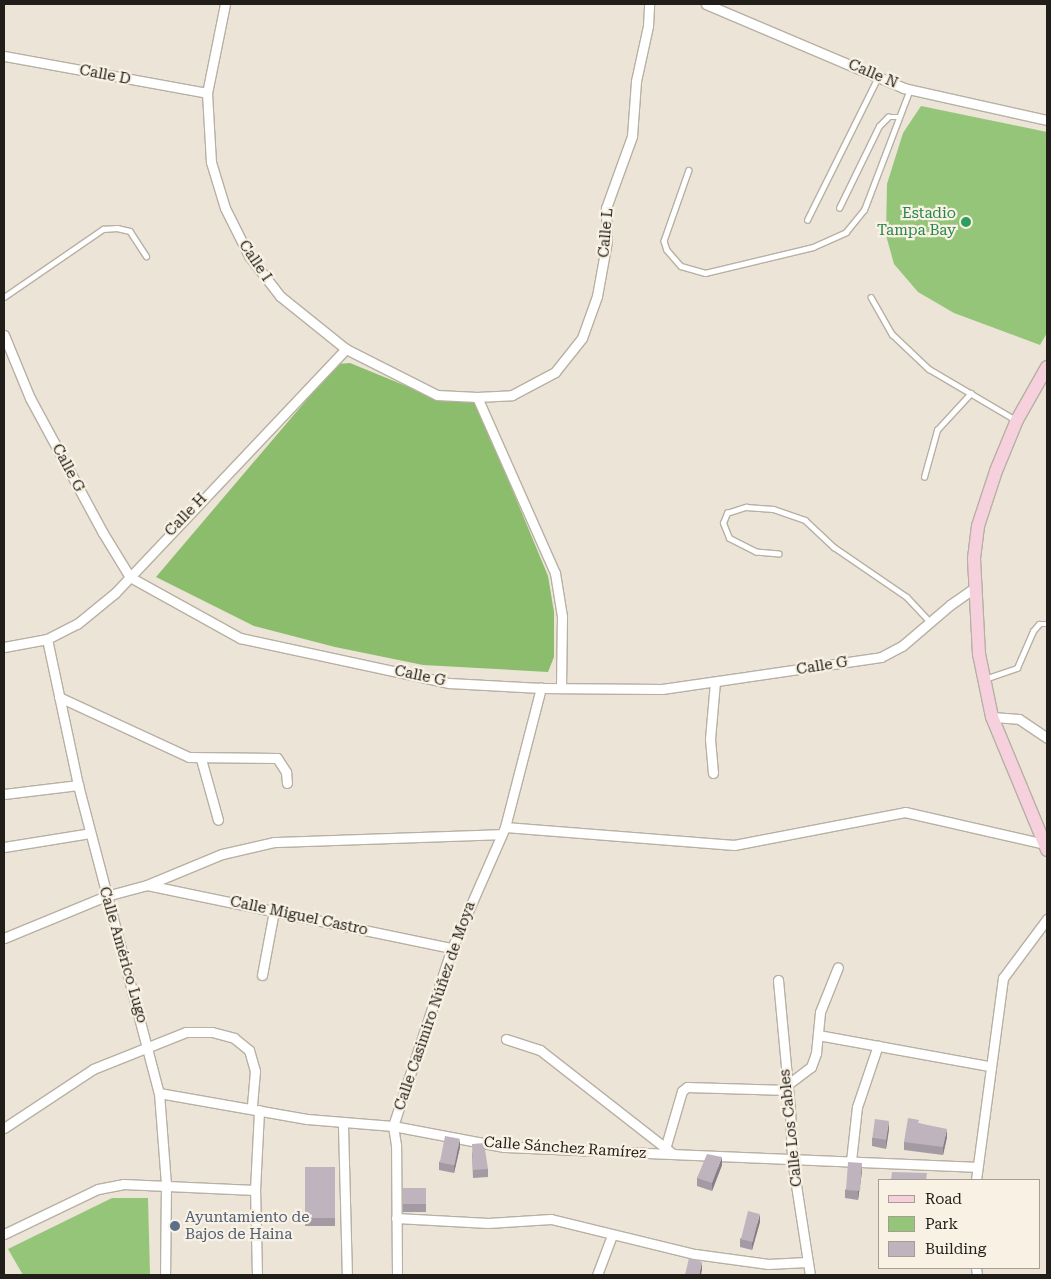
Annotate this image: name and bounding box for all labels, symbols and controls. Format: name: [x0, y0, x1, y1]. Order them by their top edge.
street label: Calle N: [845, 56, 901, 92]
street label: Calle D: [78, 61, 132, 89]
place label: Estadio Tampa Bay: [877, 204, 956, 239]
street label: Calle L: [595, 208, 617, 258]
marker: Estadio Tampa Bay: [960, 216, 972, 228]
street label: Calle I: [235, 237, 275, 285]
street label: Calle G: [48, 441, 88, 495]
street label: Calle H: [161, 490, 211, 540]
street label: Calle G: [795, 653, 849, 679]
street label: Calle G: [393, 662, 447, 690]
street label: Calle Américo Lugo: [95, 885, 151, 1025]
street label: Calle Miguel Castro: [228, 893, 370, 939]
street label: Calle Casimiro Núñez de Moya: [391, 899, 479, 1113]
street label: Calle Los Cables: [776, 1068, 806, 1188]
street label: Calle Sánchez Ramírez: [483, 1133, 647, 1163]
legend: [878, 1179, 1041, 1269]
text: Road: [925, 1190, 962, 1208]
place label: Ayuntamiento de Bajos de Haina: [185, 1208, 309, 1243]
text: Park: [925, 1215, 958, 1233]
marker: Ayuntamiento de Bajos de Haina: [169, 1220, 181, 1232]
text: Building: [925, 1240, 986, 1258]

